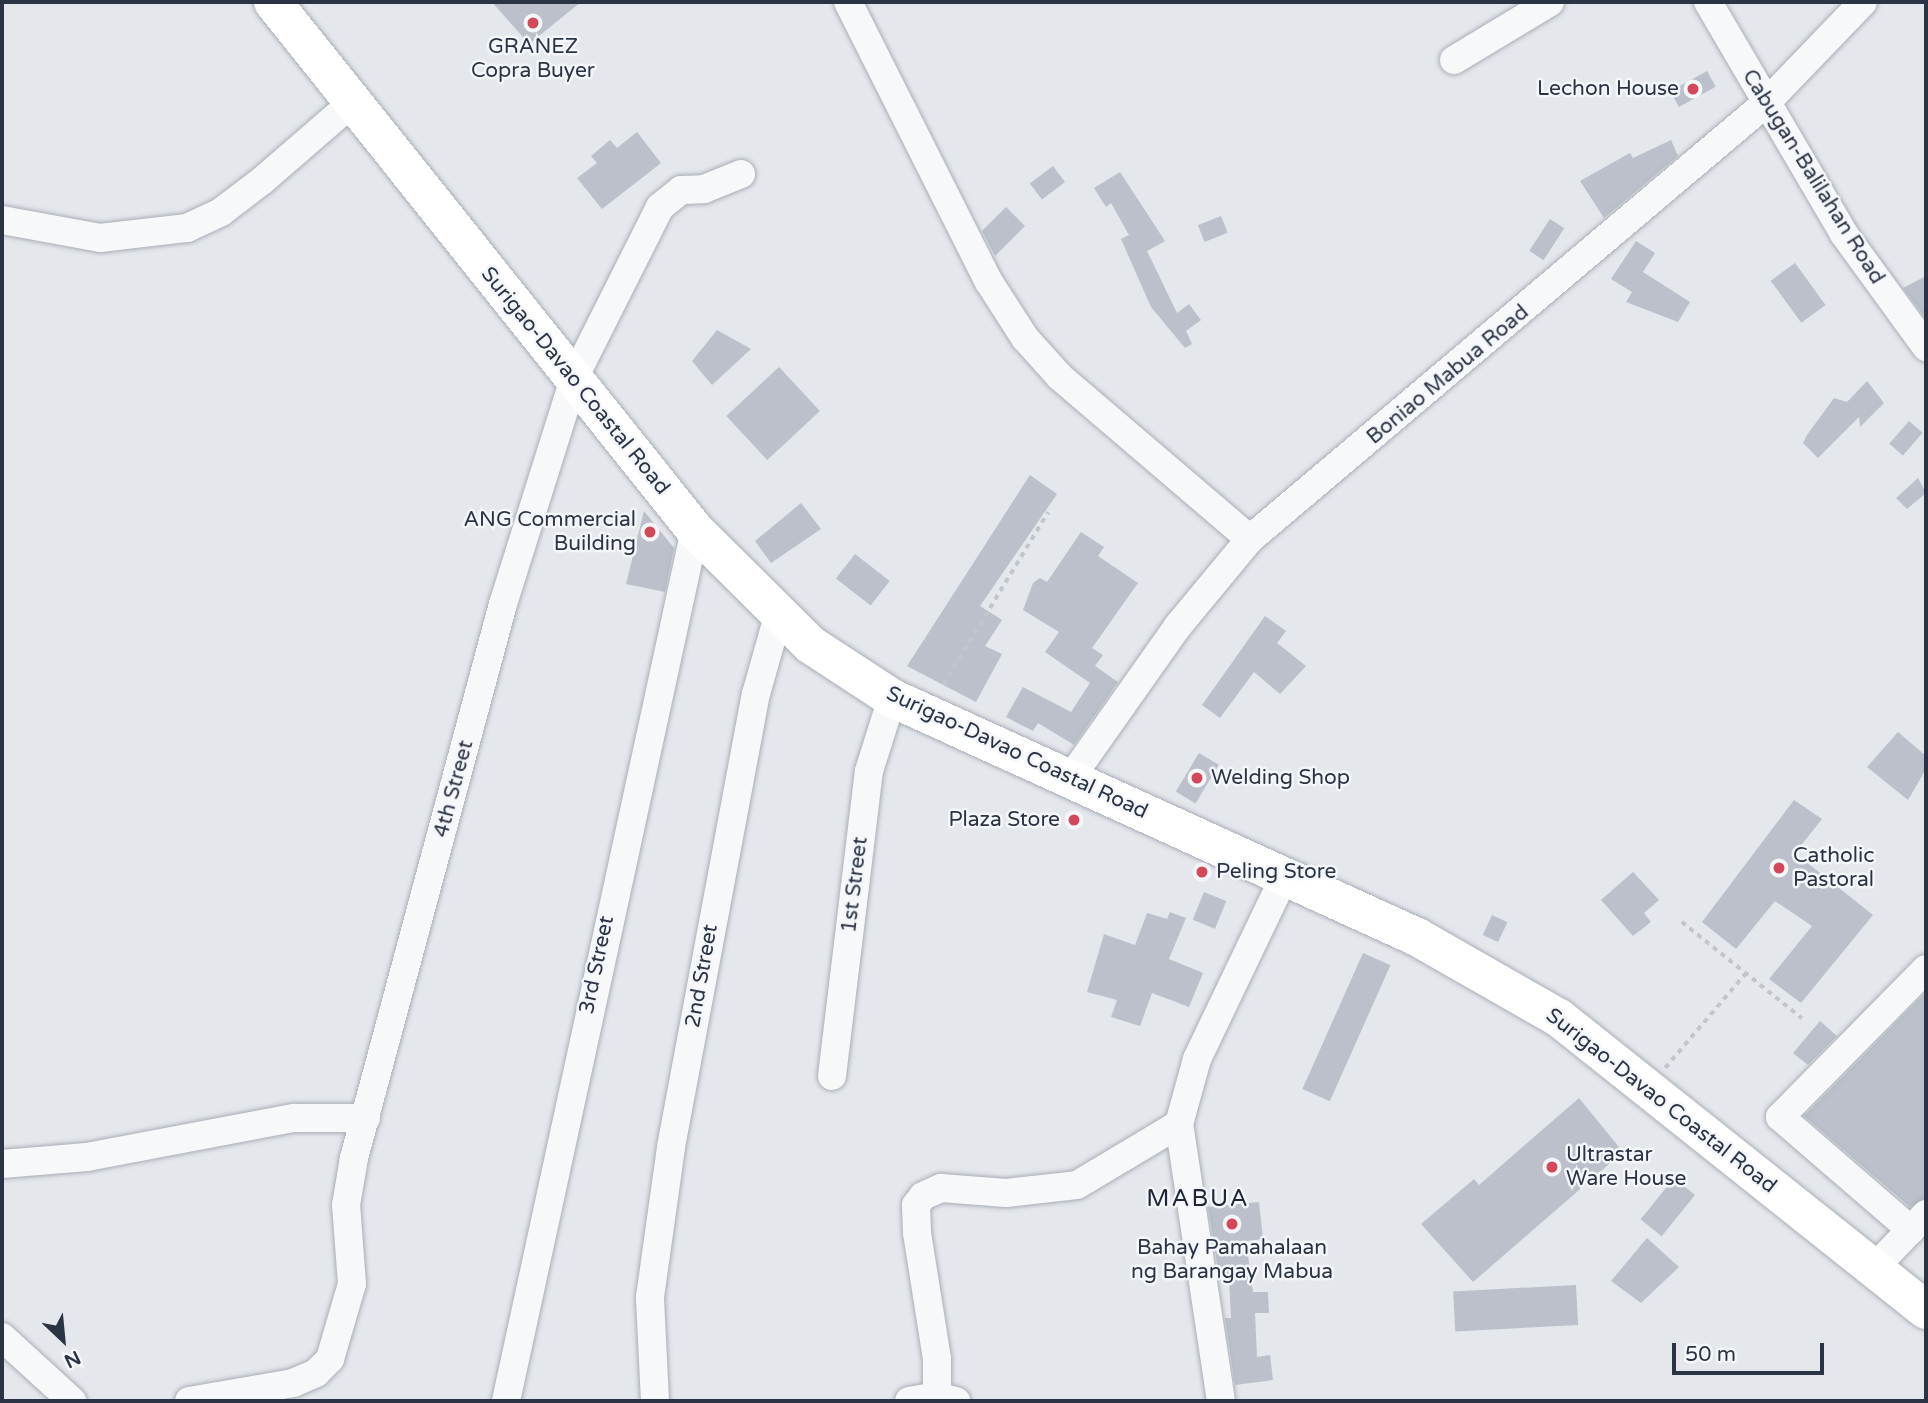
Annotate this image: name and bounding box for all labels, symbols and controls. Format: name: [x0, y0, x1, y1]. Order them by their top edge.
marker: GRANEZ Copra Buyer: [525, 15, 541, 31]
place label: GRANEZ Copra Buyer: [471, 34, 595, 84]
street label: Cabugan-Balilahan Road: [1737, 65, 1889, 289]
place label: Lechon House: [1537, 76, 1679, 102]
marker: Lechon House: [1685, 81, 1701, 97]
street label: Surigao-Davao Coastal Road: [475, 262, 675, 500]
street label: Boniao Mabua Road: [1362, 300, 1534, 450]
place label: ANG Commercial Building: [463, 507, 636, 557]
marker: ANG Commercial Building: [642, 524, 658, 540]
street label: Surigao-Davao Coastal Road: [882, 681, 1152, 825]
street label: 4th Street: [429, 738, 479, 840]
place label: Welding Shop: [1211, 765, 1350, 791]
marker: Welding Shop: [1189, 770, 1205, 786]
place label: Plaza Store: [949, 807, 1060, 833]
marker: Plaza Store: [1066, 812, 1082, 828]
street label: 1st Street: [837, 835, 873, 935]
place label: Catholic Pastoral: [1793, 843, 1874, 893]
place label: Peling Store: [1216, 859, 1336, 885]
marker: Catholic Pastoral: [1771, 860, 1787, 876]
marker: Peling Store: [1194, 864, 1210, 880]
street label: 3rd Street: [574, 914, 620, 1016]
street label: 2nd Street: [681, 922, 723, 1030]
street label: Surigao-Davao Coastal Road: [1541, 1003, 1781, 1199]
place label: Ultrastar Ware House: [1566, 1142, 1686, 1192]
marker: Ultrastar Ware House: [1544, 1159, 1560, 1175]
district label: MABUA: [1147, 1185, 1249, 1213]
marker: Bahay Pamahalaan ng Barangay Mabua: [1224, 1216, 1240, 1232]
place label: Bahay Pamahalaan ng Barangay Mabua: [1131, 1235, 1333, 1285]
north arrow: [28, 1305, 98, 1375]
scale bar: [1676, 1330, 1828, 1374]
text: 50 m: [1685, 1342, 1736, 1367]
text: N: [61, 1346, 84, 1372]

